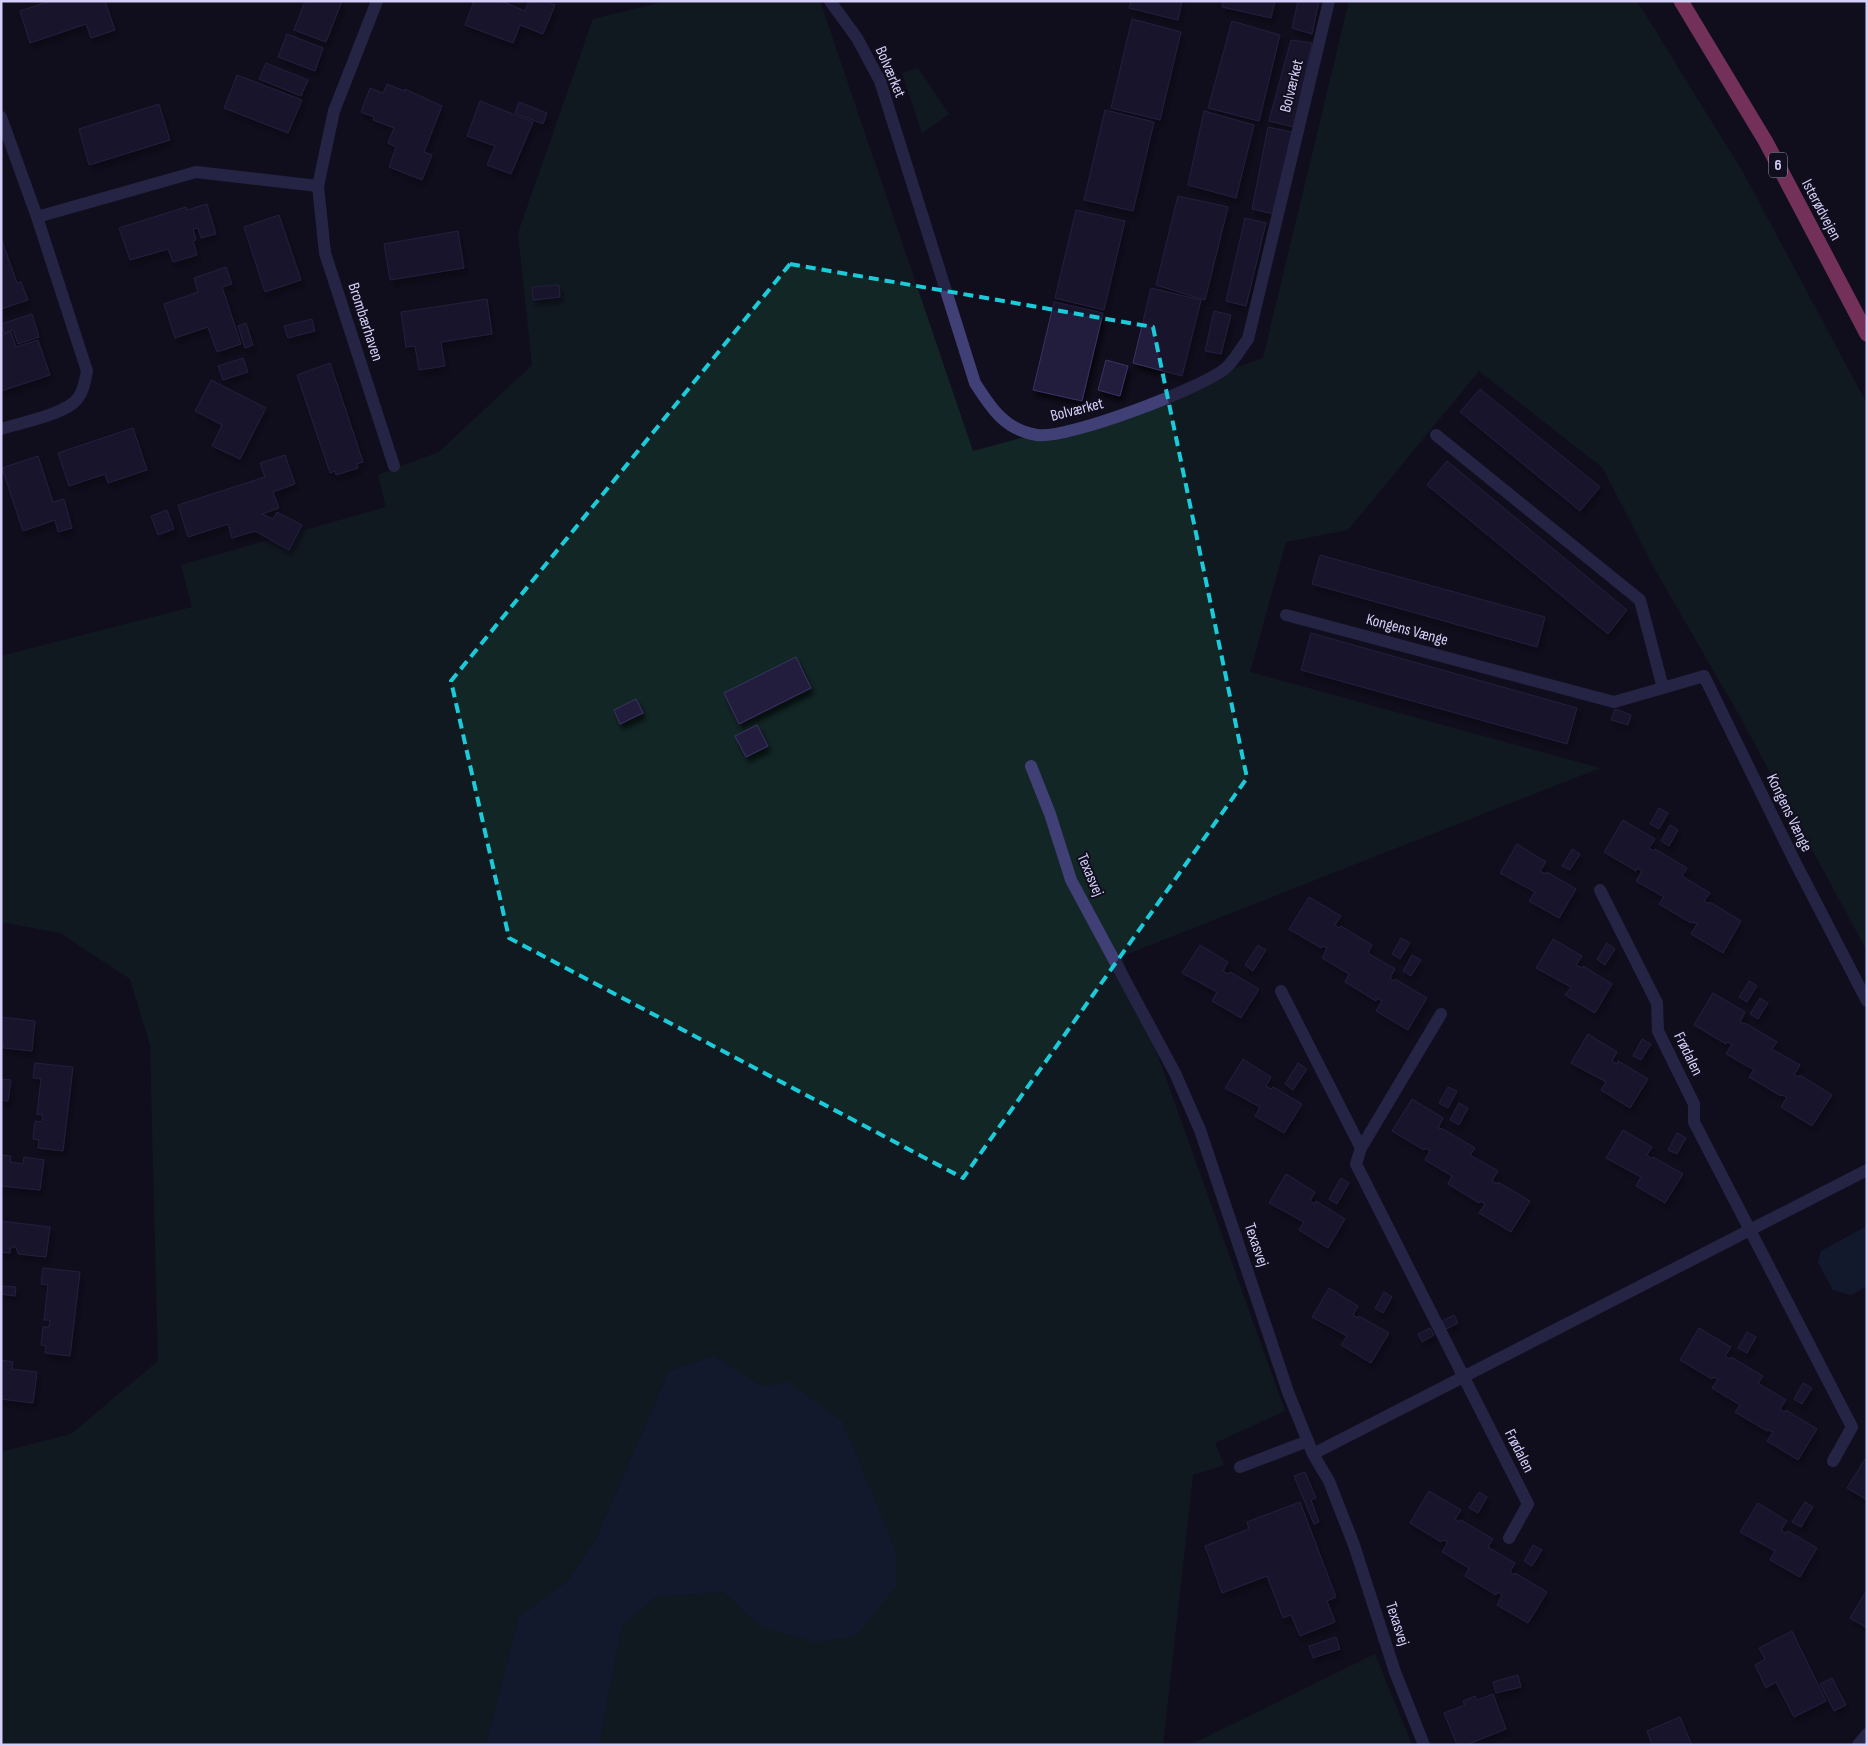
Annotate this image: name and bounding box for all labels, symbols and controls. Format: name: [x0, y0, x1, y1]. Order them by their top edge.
street label: Bolværket: [871, 43, 909, 101]
street label: Bolværket: [1276, 57, 1308, 115]
road number: 6: [1769, 152, 1787, 178]
street label: Isterødvejen: [1797, 176, 1845, 244]
street label: Brombærhaven: [343, 280, 387, 364]
street label: Bolværket: [1048, 394, 1106, 426]
street label: Kongens Vænge: [1364, 610, 1450, 650]
street label: Kongens Vænge: [1762, 771, 1816, 855]
street label: Texasvej: [1073, 851, 1108, 899]
street label: Frødalen: [1669, 1029, 1707, 1079]
street label: Texasvej: [1240, 1221, 1272, 1269]
street label: Frødalen: [1500, 1426, 1538, 1476]
street label: Texasvej: [1381, 1600, 1413, 1648]

